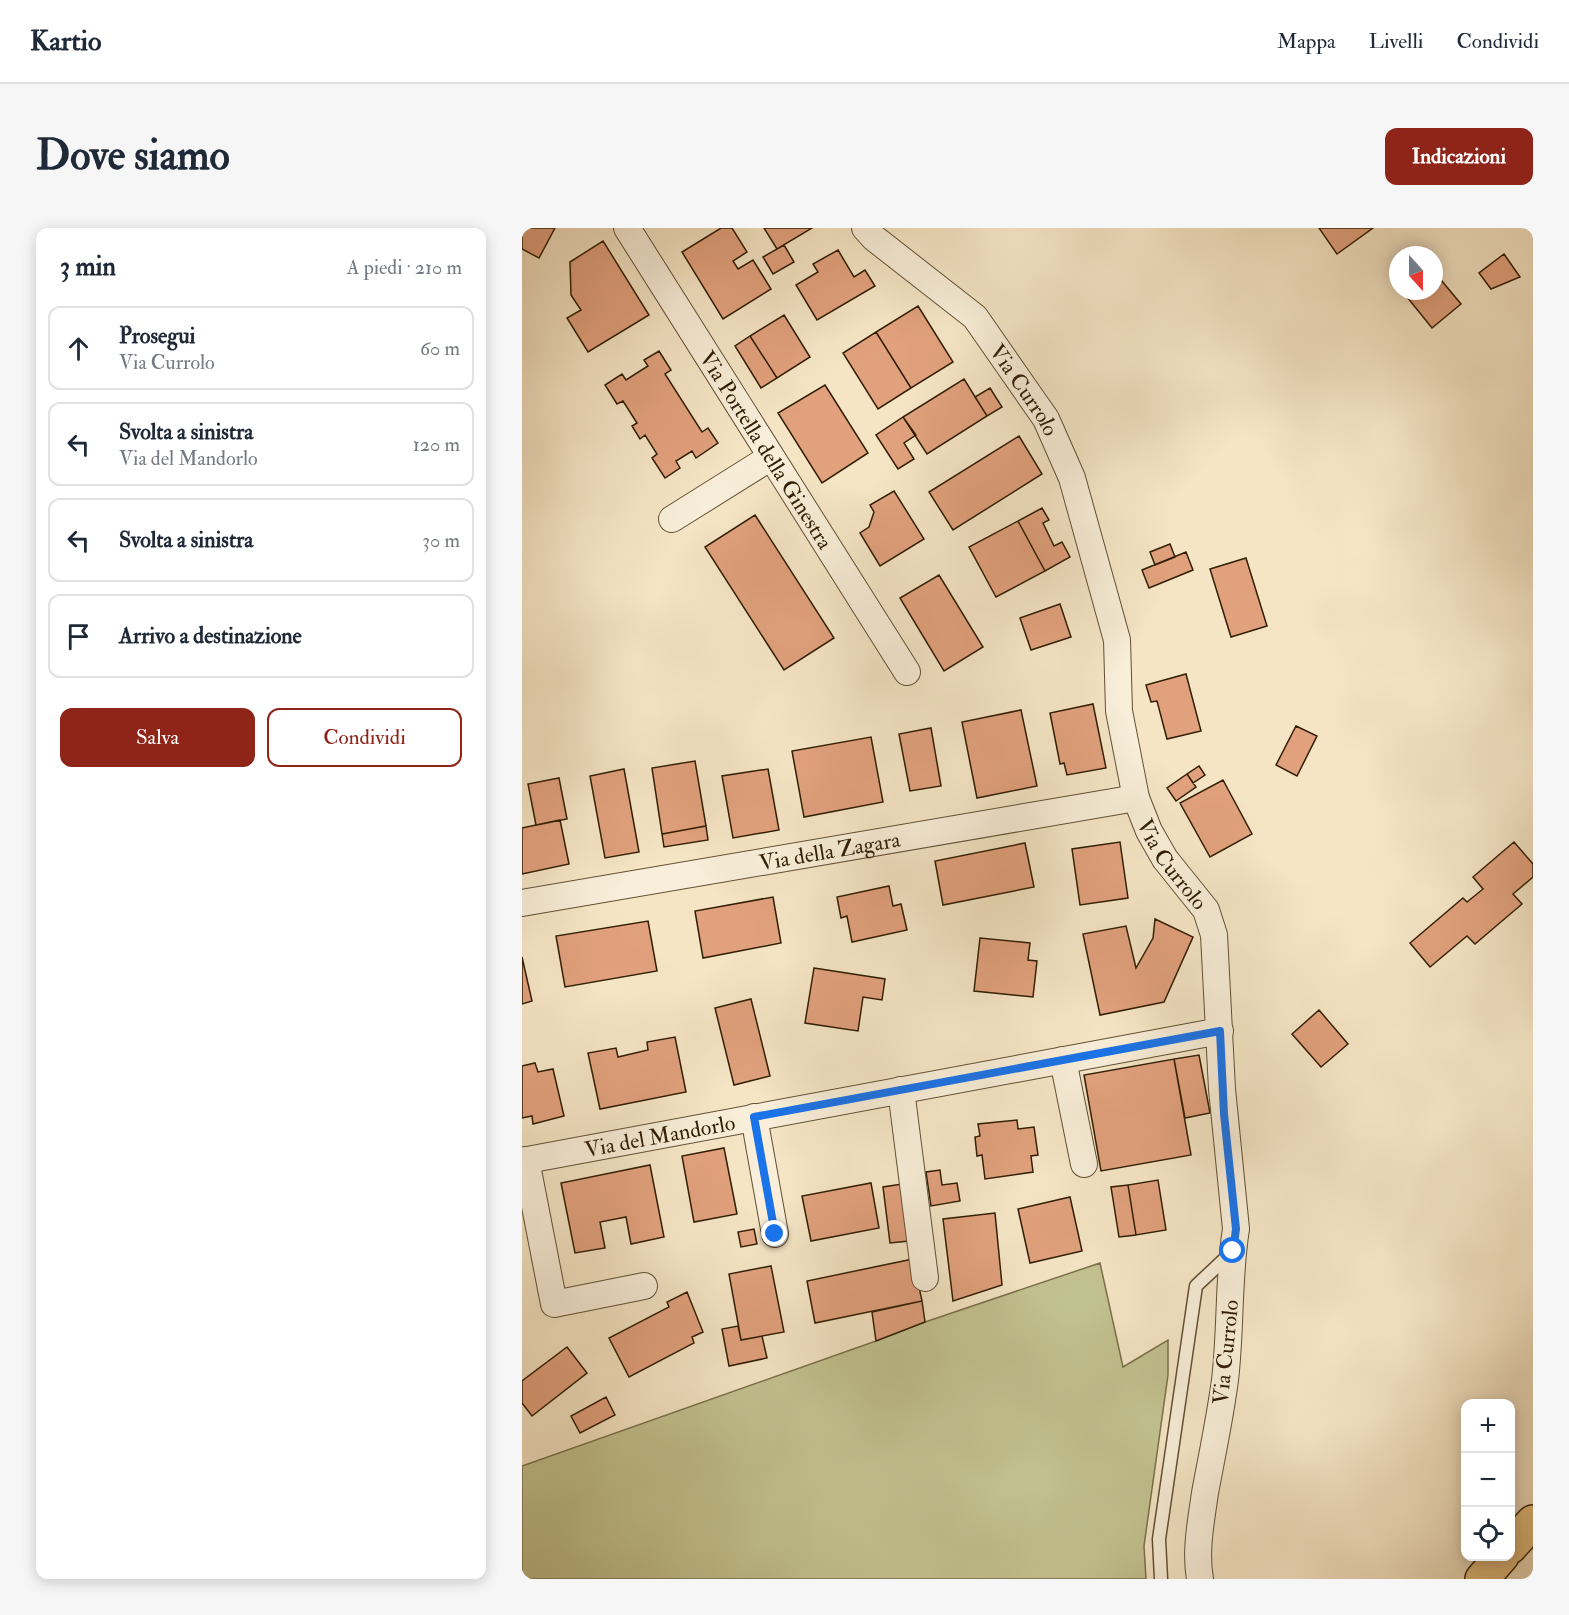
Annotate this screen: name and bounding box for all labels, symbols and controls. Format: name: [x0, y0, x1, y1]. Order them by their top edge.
text: Kartio: [30, 24, 101, 59]
text: Mappa: [1277, 28, 1336, 55]
text: Livelli: [1369, 28, 1423, 55]
text: Condividi: [1456, 28, 1539, 55]
button: Indicazioni: [1385, 128, 1533, 185]
text: Dove siamo: [36, 130, 230, 182]
north arrow: [1389, 246, 1443, 300]
text: 3 min: [60, 251, 116, 283]
text: A piedi · 210 m: [347, 255, 462, 280]
text: Prosegui: [119, 322, 195, 350]
icon: ahead: [62, 332, 95, 365]
text: 60 m: [420, 336, 460, 361]
street label: Via Currolo: [983, 339, 1065, 440]
street label: Via Portella della Ginestra: [693, 346, 839, 555]
text: Via Currolo: [119, 350, 215, 375]
text: Svolta a sinistra: [119, 418, 253, 446]
icon: left: [62, 428, 95, 461]
text: 120 m: [413, 432, 460, 457]
text: Via del Mandorlo: [119, 446, 258, 471]
icon: left: [62, 524, 95, 557]
text: Svolta a sinistra: [119, 526, 253, 554]
text: 30 m: [422, 528, 460, 553]
icon: arrive: [62, 620, 95, 653]
text: Arrivo a destinazione: [119, 622, 302, 650]
button: Salva: [60, 708, 255, 767]
button: Condividi: [267, 708, 462, 767]
street label: Via Currolo: [1131, 815, 1213, 916]
street label: Via della Zagara: [757, 825, 903, 877]
street label: Via del Mandorlo: [582, 1109, 737, 1164]
route end: [761, 1220, 787, 1246]
route start: [1219, 1237, 1245, 1263]
street label: Via Currolo: [1207, 1298, 1245, 1406]
map controls: [1461, 1399, 1515, 1561]
button: +: [1461, 1399, 1515, 1453]
button: −: [1461, 1453, 1515, 1507]
button: locate: [1461, 1507, 1515, 1561]

